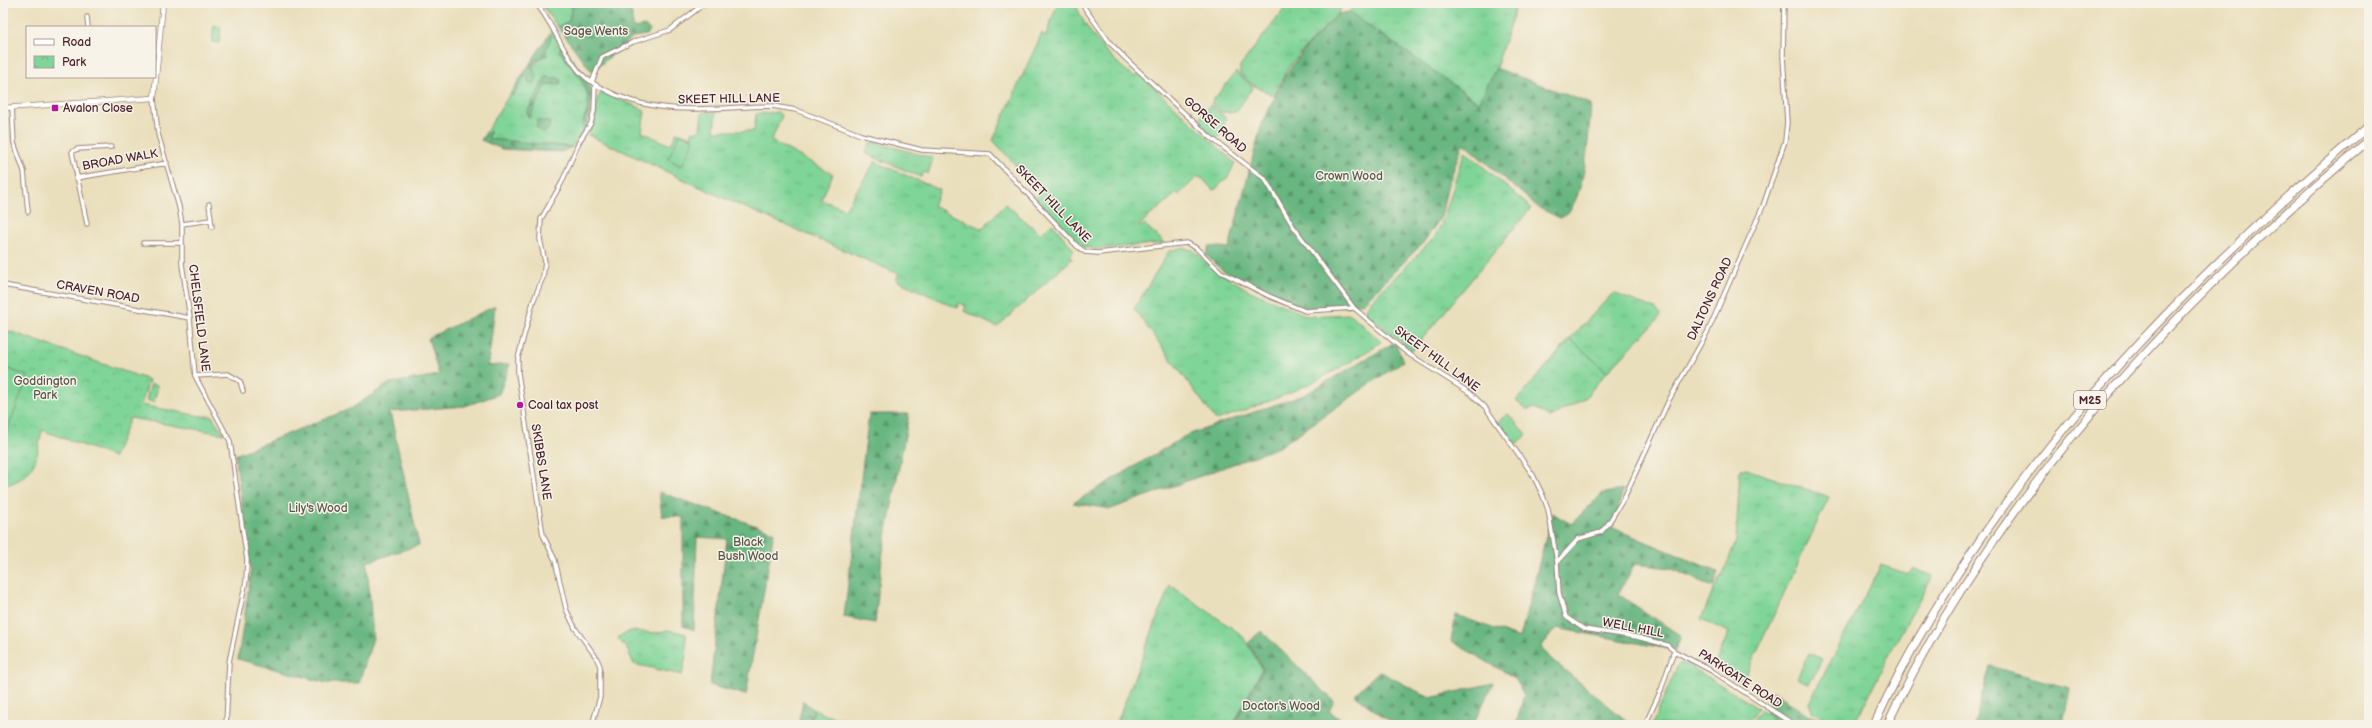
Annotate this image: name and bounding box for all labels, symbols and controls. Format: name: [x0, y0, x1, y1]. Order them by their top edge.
park label: Sage Wents: [564, 24, 628, 39]
legend: [26, 26, 156, 78]
text: Road: [62, 35, 91, 50]
text: Park: [62, 55, 86, 70]
street label: SKEET HILL LANE: [678, 91, 780, 107]
street label: GORSE ROAD: [1180, 94, 1250, 157]
place label: Avalon Close: [63, 101, 133, 116]
marker: Avalon Close: [50, 103, 60, 113]
street label: BROAD WALK: [81, 146, 159, 174]
street label: SKEET HILL LANE: [1012, 162, 1094, 246]
park label: Crown Wood: [1315, 169, 1383, 184]
street label: DALTONS ROAD: [1684, 255, 1736, 343]
street label: CHELSFIELD LANE: [185, 263, 213, 373]
street label: CRAVEN ROAD: [55, 277, 141, 307]
street label: SKEET HILL LANE: [1391, 323, 1483, 395]
park label: Goddington Park: [14, 374, 77, 403]
road number: M25: [2074, 391, 2106, 409]
place label: Coal tax post: [528, 398, 599, 413]
marker: Coal tax post: [515, 400, 525, 410]
street label: SKIBBS LANE: [528, 423, 554, 501]
park label: Lily's Wood: [288, 501, 348, 516]
park label: Black Bush Wood: [717, 535, 779, 564]
street label: WELL HILL: [1601, 615, 1665, 641]
street label: PARKGATE ROAD: [1695, 646, 1785, 712]
park label: Doctor's Wood: [1242, 699, 1320, 714]

